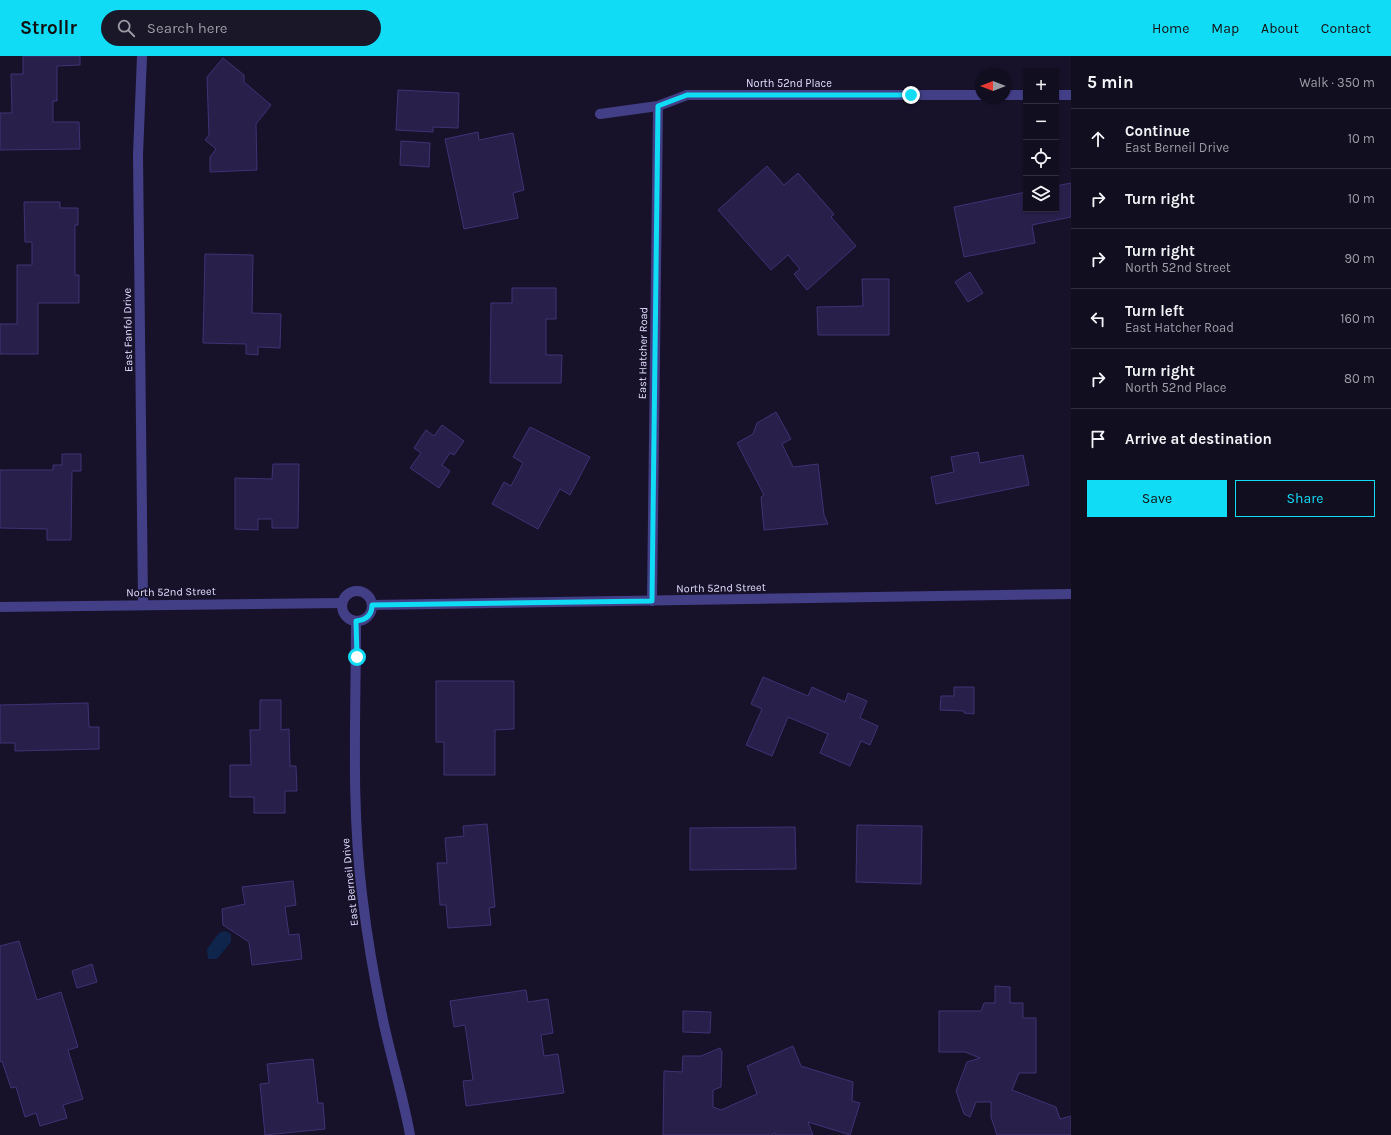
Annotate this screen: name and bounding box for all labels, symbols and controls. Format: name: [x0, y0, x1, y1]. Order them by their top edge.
search box: [101, 10, 381, 46]
text: Strollr: [20, 17, 77, 39]
icon: search: [115, 17, 137, 39]
text: Search here: [147, 19, 228, 37]
text: Home: [1152, 20, 1189, 37]
text: Map: [1211, 20, 1239, 37]
text: About: [1261, 20, 1299, 37]
text: Contact: [1321, 20, 1371, 37]
north arrow: [975, 68, 1011, 104]
map controls: [1023, 68, 1059, 212]
button: +: [1023, 68, 1059, 104]
text: 5 min: [1087, 72, 1134, 92]
text: Walk · 350 m: [1299, 75, 1375, 90]
street label: North 52nd Place: [746, 77, 832, 90]
route end: [902, 86, 920, 104]
button: −: [1023, 104, 1059, 140]
text: Continue: [1125, 122, 1190, 140]
icon: ahead: [1087, 128, 1109, 150]
text: 10 m: [1348, 131, 1375, 146]
button: locate: [1023, 140, 1059, 176]
text: East Berneil Drive: [1125, 140, 1229, 155]
button: layers: [1023, 176, 1059, 212]
icon: right: [1087, 188, 1109, 210]
text: Turn right: [1125, 190, 1195, 208]
text: 10 m: [1348, 191, 1375, 206]
text: Turn right: [1125, 242, 1195, 260]
icon: right: [1087, 248, 1109, 270]
text: 90 m: [1344, 251, 1375, 266]
text: North 52nd Street: [1125, 260, 1231, 275]
street label: East Fanfol Drive: [121, 287, 135, 372]
text: Turn left: [1125, 302, 1184, 320]
street label: East Hatcher Road: [636, 307, 650, 399]
icon: left: [1087, 308, 1109, 330]
text: 160 m: [1340, 311, 1375, 326]
text: East Hatcher Road: [1125, 320, 1234, 335]
text: Turn right: [1125, 362, 1195, 380]
icon: right: [1087, 368, 1109, 390]
text: 80 m: [1344, 371, 1375, 386]
text: North 52nd Place: [1125, 380, 1226, 395]
icon: arrive: [1087, 428, 1109, 450]
text: Arrive at destination: [1125, 430, 1272, 448]
button: Save: [1087, 480, 1227, 517]
button: Share: [1235, 480, 1375, 517]
street label: North 52nd Street: [676, 581, 766, 595]
street label: North 52nd Street: [126, 585, 216, 599]
route start: [348, 648, 366, 666]
street label: East Berneil Drive: [339, 837, 361, 927]

